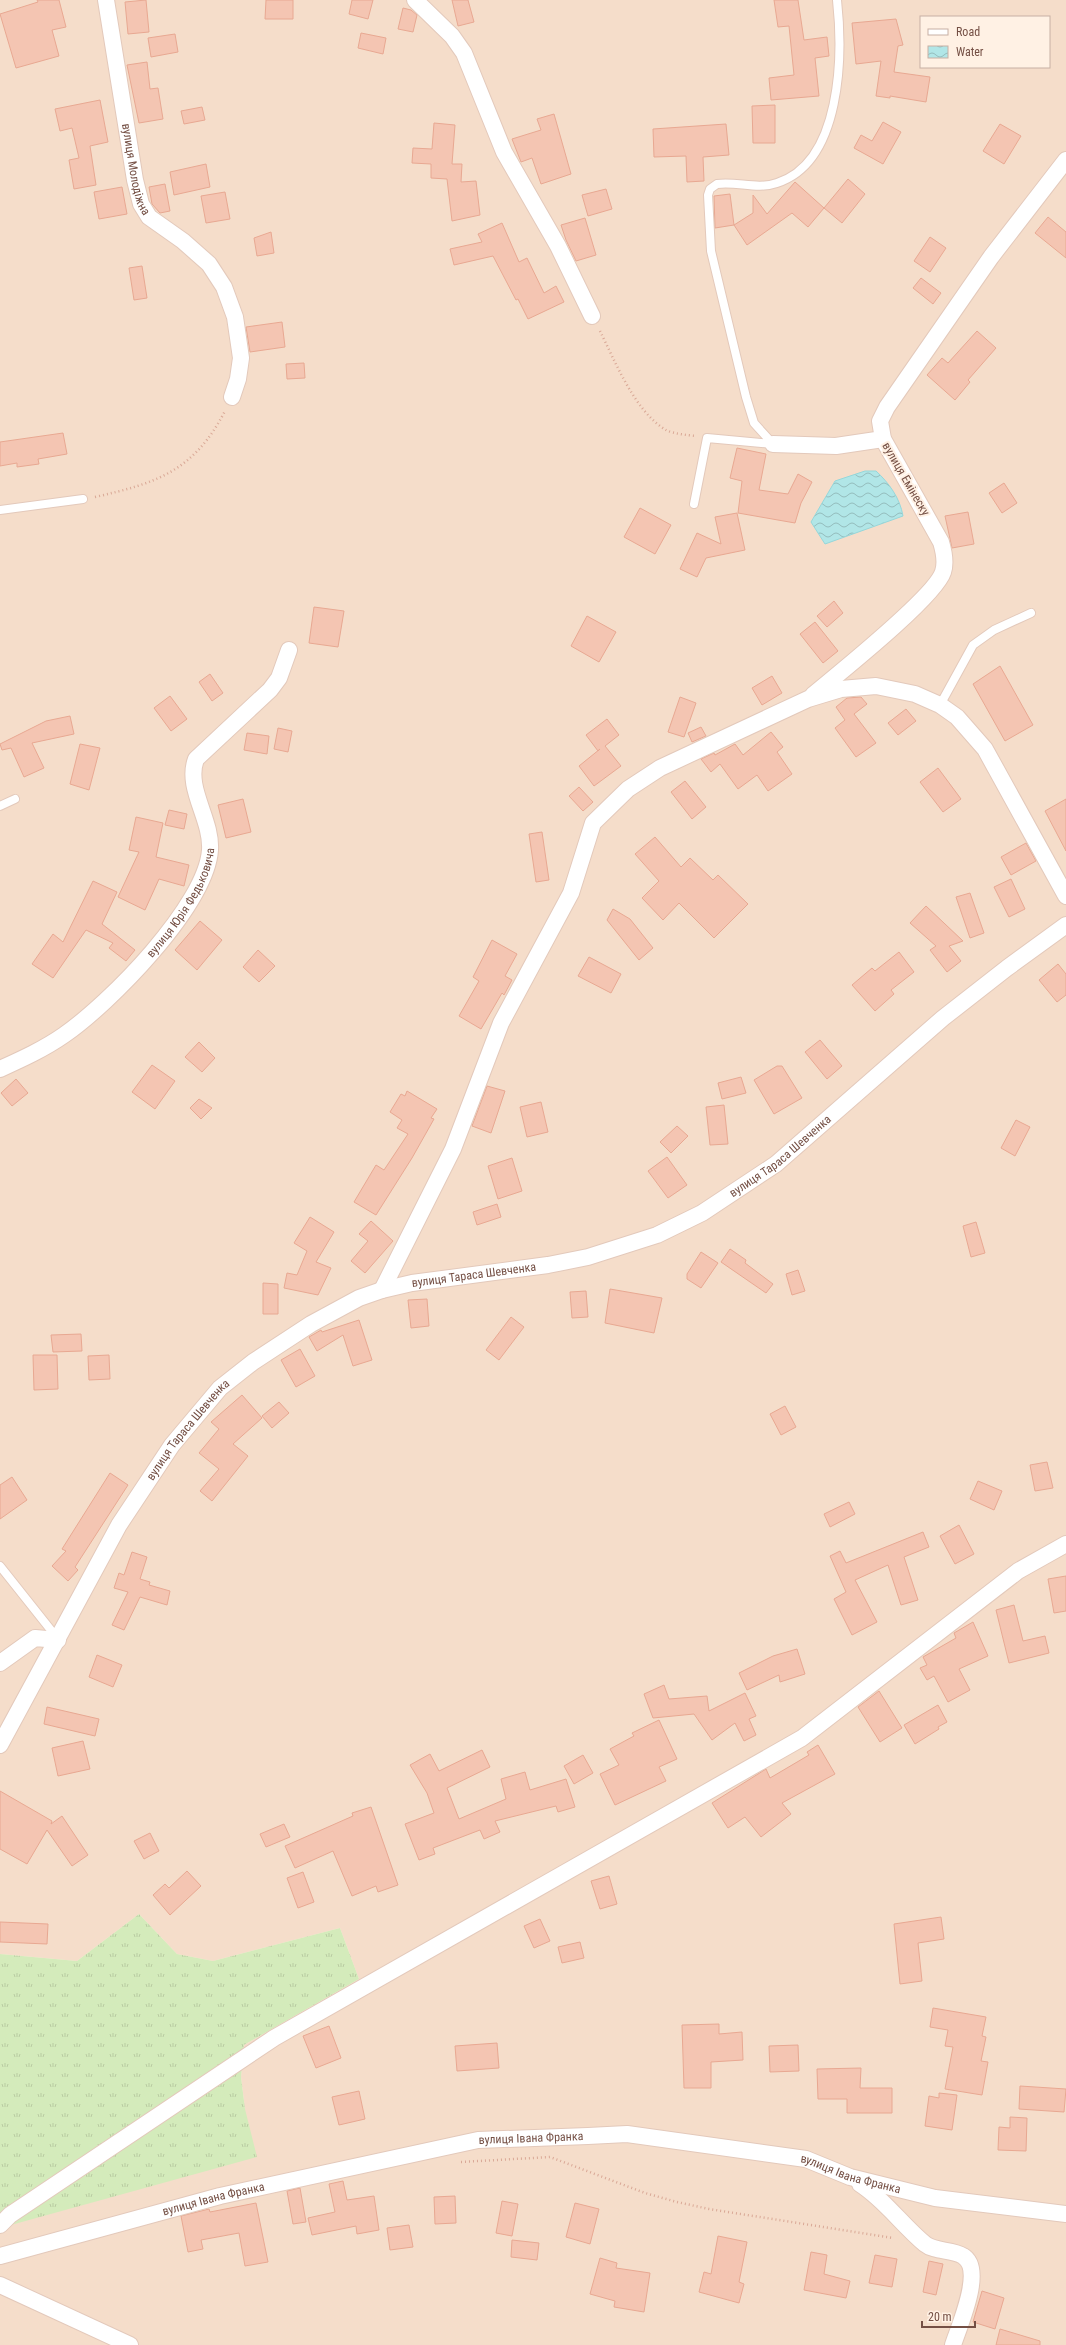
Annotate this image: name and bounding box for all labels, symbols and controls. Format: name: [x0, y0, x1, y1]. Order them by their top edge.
legend: [920, 16, 1050, 68]
text: Road: [956, 25, 980, 39]
text: Water: [956, 45, 984, 59]
street label: вулиця Молодіжна: [119, 122, 153, 218]
street label: вулиця Емінеску: [879, 440, 933, 518]
street label: вулиця Юрія Федьковича: [144, 847, 217, 960]
street label: вулиця Тараса Шевченка: [727, 1112, 834, 1200]
street label: вулиця Тараса Шевченка: [411, 1260, 537, 1290]
street label: вулиця Тараса Шевченка: [144, 1376, 232, 1483]
street label: вулиця Івана Франка: [478, 2129, 584, 2147]
street label: вулиця Івана Франка: [800, 2151, 902, 2196]
street label: вулиця Івана Франка: [161, 2179, 266, 2218]
scale bar: [922, 2303, 975, 2329]
text: 20 m: [928, 2310, 952, 2324]

